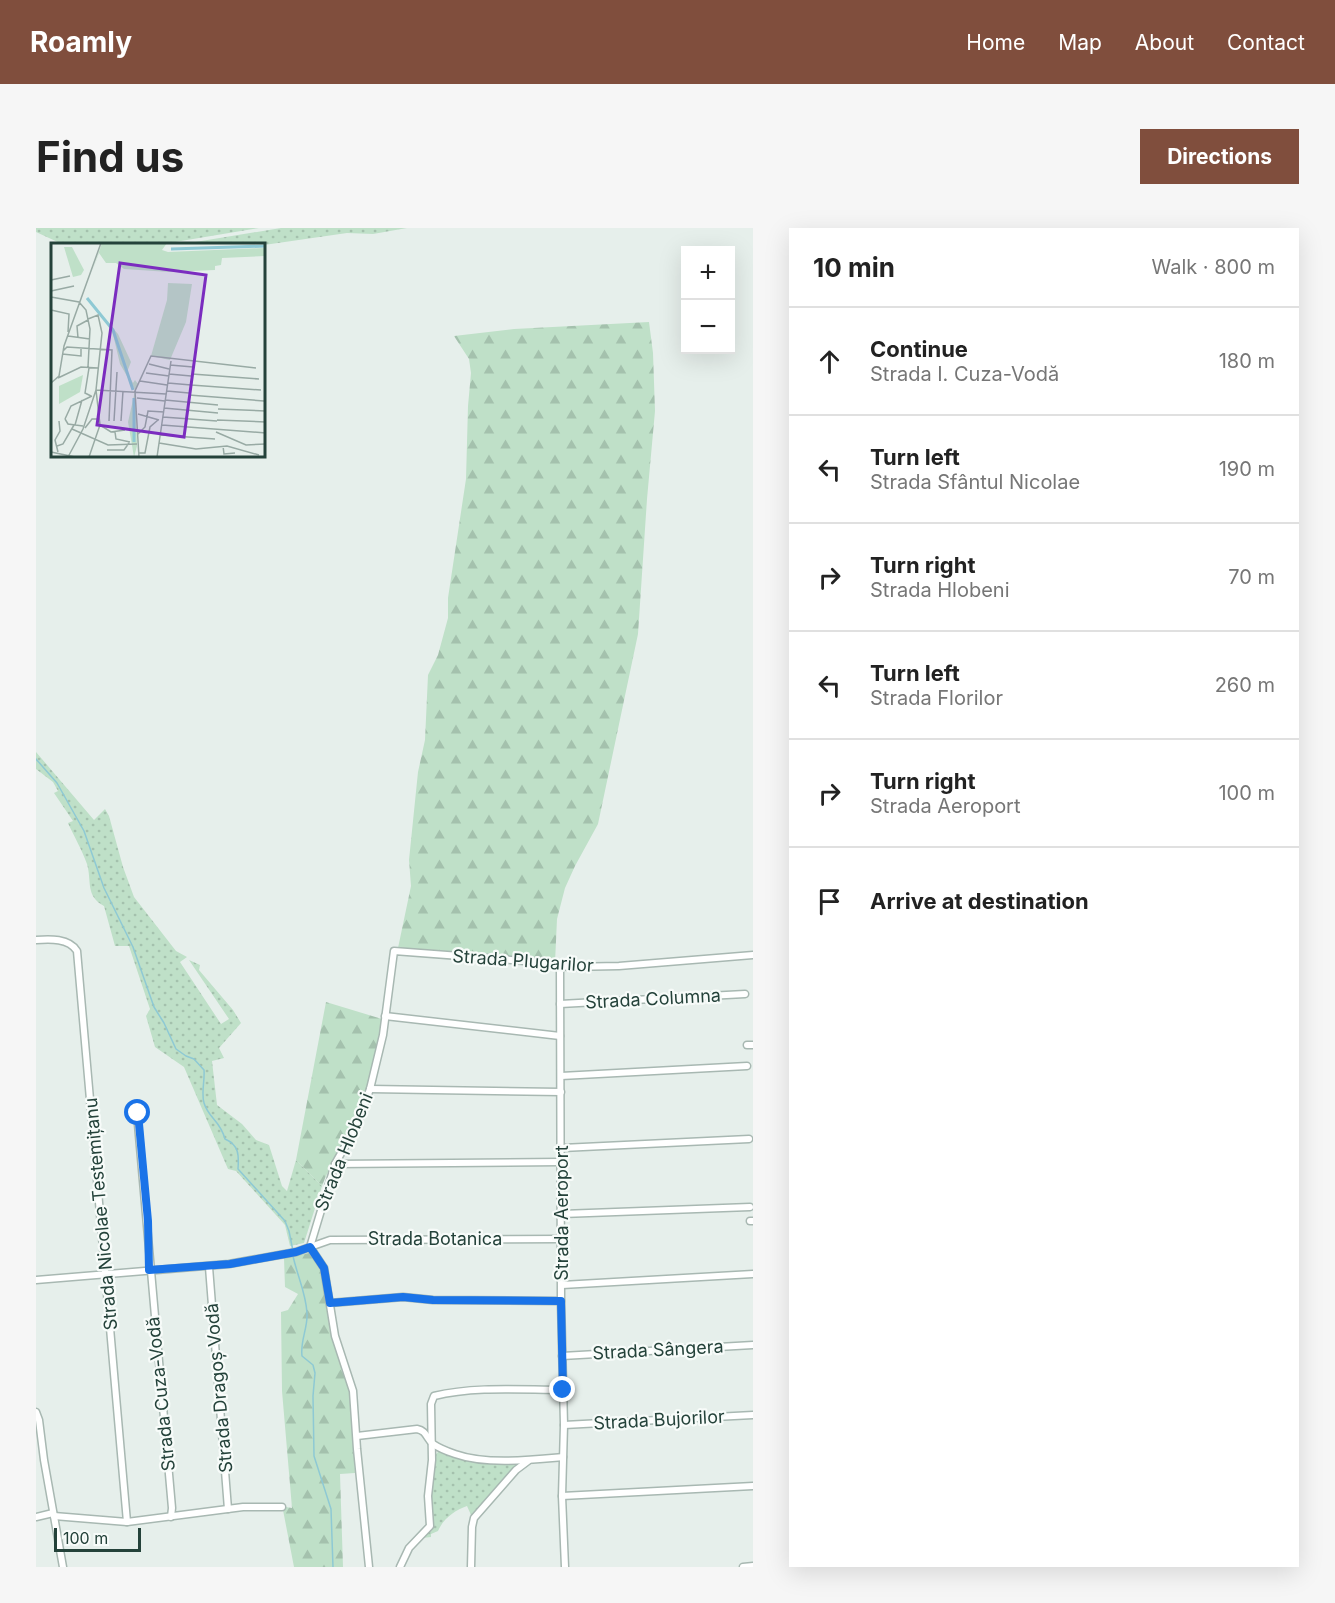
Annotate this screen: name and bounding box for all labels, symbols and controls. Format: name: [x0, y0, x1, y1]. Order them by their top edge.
text: Roamly: [30, 25, 132, 59]
text: Home: [966, 30, 1025, 55]
text: Map: [1058, 30, 1102, 55]
text: About: [1135, 30, 1194, 55]
text: Contact: [1227, 30, 1305, 55]
button: Directions: [1140, 129, 1299, 184]
text: Find us: [36, 131, 184, 182]
inset map: [51, 243, 266, 458]
map controls: [681, 246, 735, 354]
button: +: [681, 246, 735, 300]
text: 10 min: [813, 252, 895, 283]
text: Walk · 800 m: [1151, 255, 1275, 279]
button: −: [681, 300, 735, 354]
text: Continue: [870, 336, 968, 362]
icon: ahead: [813, 345, 846, 378]
text: 180 m: [1219, 349, 1275, 373]
text: Strada I. Cuza-Vodă: [870, 362, 1059, 386]
text: Turn left: [870, 444, 960, 470]
icon: left: [813, 453, 846, 486]
text: 190 m: [1219, 457, 1275, 481]
text: Strada Sfântul Nicolae: [870, 470, 1080, 494]
text: Turn right: [870, 552, 976, 578]
icon: right: [813, 561, 846, 594]
text: 70 m: [1228, 565, 1275, 589]
text: Strada Hlobeni: [870, 578, 1010, 602]
text: Turn left: [870, 660, 960, 686]
icon: left: [813, 669, 846, 702]
text: 260 m: [1215, 673, 1275, 697]
text: Strada Florilor: [870, 686, 1003, 710]
text: Turn right: [870, 768, 976, 794]
icon: right: [813, 777, 846, 810]
text: 100 m: [1218, 781, 1275, 805]
text: Strada Aeroport: [870, 794, 1021, 818]
icon: arrive: [813, 885, 846, 918]
text: Arrive at destination: [870, 888, 1089, 914]
street label: Strada Plugarilor: [452, 945, 595, 976]
street label: Strada Columna: [585, 984, 721, 1013]
street label: Strada Hlobeni: [310, 1090, 377, 1214]
street label: Strada Nicolae Testemițanu: [80, 1097, 122, 1331]
route start: [124, 1099, 150, 1125]
street label: Strada Aeroport: [551, 1145, 572, 1281]
street label: Strada Botanica: [368, 1228, 502, 1249]
street label: Strada Dragoș Vodă: [201, 1302, 237, 1474]
street label: Strada Cuza-Vodă: [142, 1316, 179, 1472]
street label: Strada Sângera: [592, 1336, 724, 1363]
route end: [549, 1376, 575, 1402]
street label: Strada Bujorilor: [593, 1406, 725, 1433]
scale bar: [54, 1525, 141, 1552]
text: 100 m: [63, 1528, 108, 1548]

